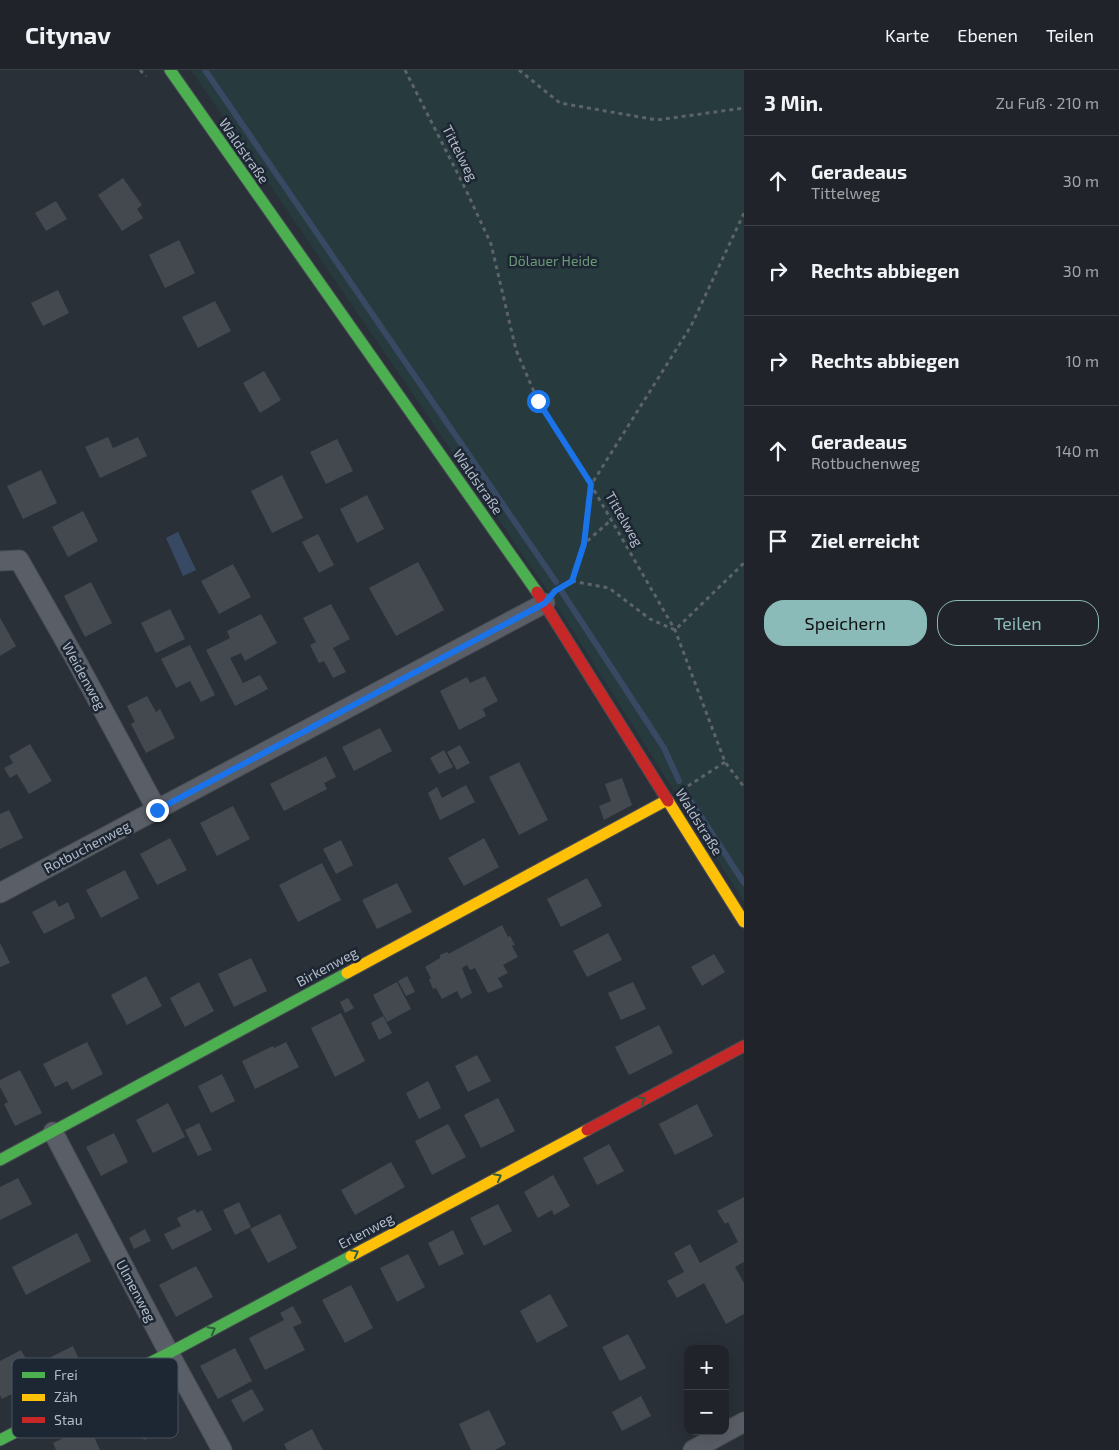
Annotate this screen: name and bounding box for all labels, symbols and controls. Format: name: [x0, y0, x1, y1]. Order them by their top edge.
text: Citynav: [25, 20, 111, 49]
text: Karte: [885, 24, 929, 46]
text: Ebenen: [957, 24, 1018, 46]
text: Teilen: [1046, 24, 1094, 46]
text: 3 Min.: [764, 90, 823, 115]
text: Zu Fuß · 210 m: [996, 93, 1099, 112]
street label: Waldstraße: [216, 115, 273, 187]
street label: Tittelweg: [439, 122, 482, 184]
text: Geradeaus: [811, 160, 907, 183]
icon: ahead: [764, 167, 792, 195]
text: 30 m: [1063, 171, 1099, 190]
text: Tittelweg: [811, 183, 880, 202]
park label: Dölauer Heide: [509, 252, 597, 269]
icon: right: [764, 257, 792, 285]
text: Rechts abbiegen: [811, 259, 959, 282]
text: 30 m: [1063, 261, 1099, 280]
icon: right: [764, 347, 792, 375]
text: Rechts abbiegen: [811, 349, 959, 372]
text: 10 m: [1065, 351, 1099, 370]
route start: [527, 390, 550, 413]
text: Geradeaus: [811, 430, 907, 453]
icon: ahead: [764, 437, 792, 465]
text: 140 m: [1056, 441, 1099, 460]
street label: Waldstraße: [450, 446, 507, 518]
text: Rotbuchenweg: [811, 453, 920, 472]
street label: Tittelweg: [602, 488, 647, 549]
icon: arrive: [764, 527, 792, 555]
text: Ziel erreicht: [811, 529, 920, 552]
button: Speichern: [764, 600, 927, 646]
button: Teilen: [937, 600, 1099, 646]
street label: Weidenweg: [59, 639, 110, 713]
street label: Waldstraße: [672, 785, 727, 858]
route end: [146, 799, 169, 822]
street label: Rotbuchenweg: [41, 817, 133, 876]
street label: Birkenweg: [293, 943, 361, 990]
one-way arrow: [636, 1096, 645, 1106]
one-way arrow: [493, 1173, 502, 1183]
street label: Erlenweg: [335, 1209, 396, 1252]
one-way arrow: [350, 1249, 359, 1259]
street label: Ulmenweg: [113, 1257, 160, 1325]
one-way arrow: [206, 1326, 215, 1336]
map controls: [684, 1345, 729, 1435]
button: +: [684, 1345, 729, 1390]
legend: [12, 1358, 178, 1438]
text: Frei: [54, 1366, 78, 1383]
text: Zäh: [54, 1388, 78, 1405]
button: −: [684, 1390, 729, 1435]
text: Stau: [54, 1411, 83, 1428]

